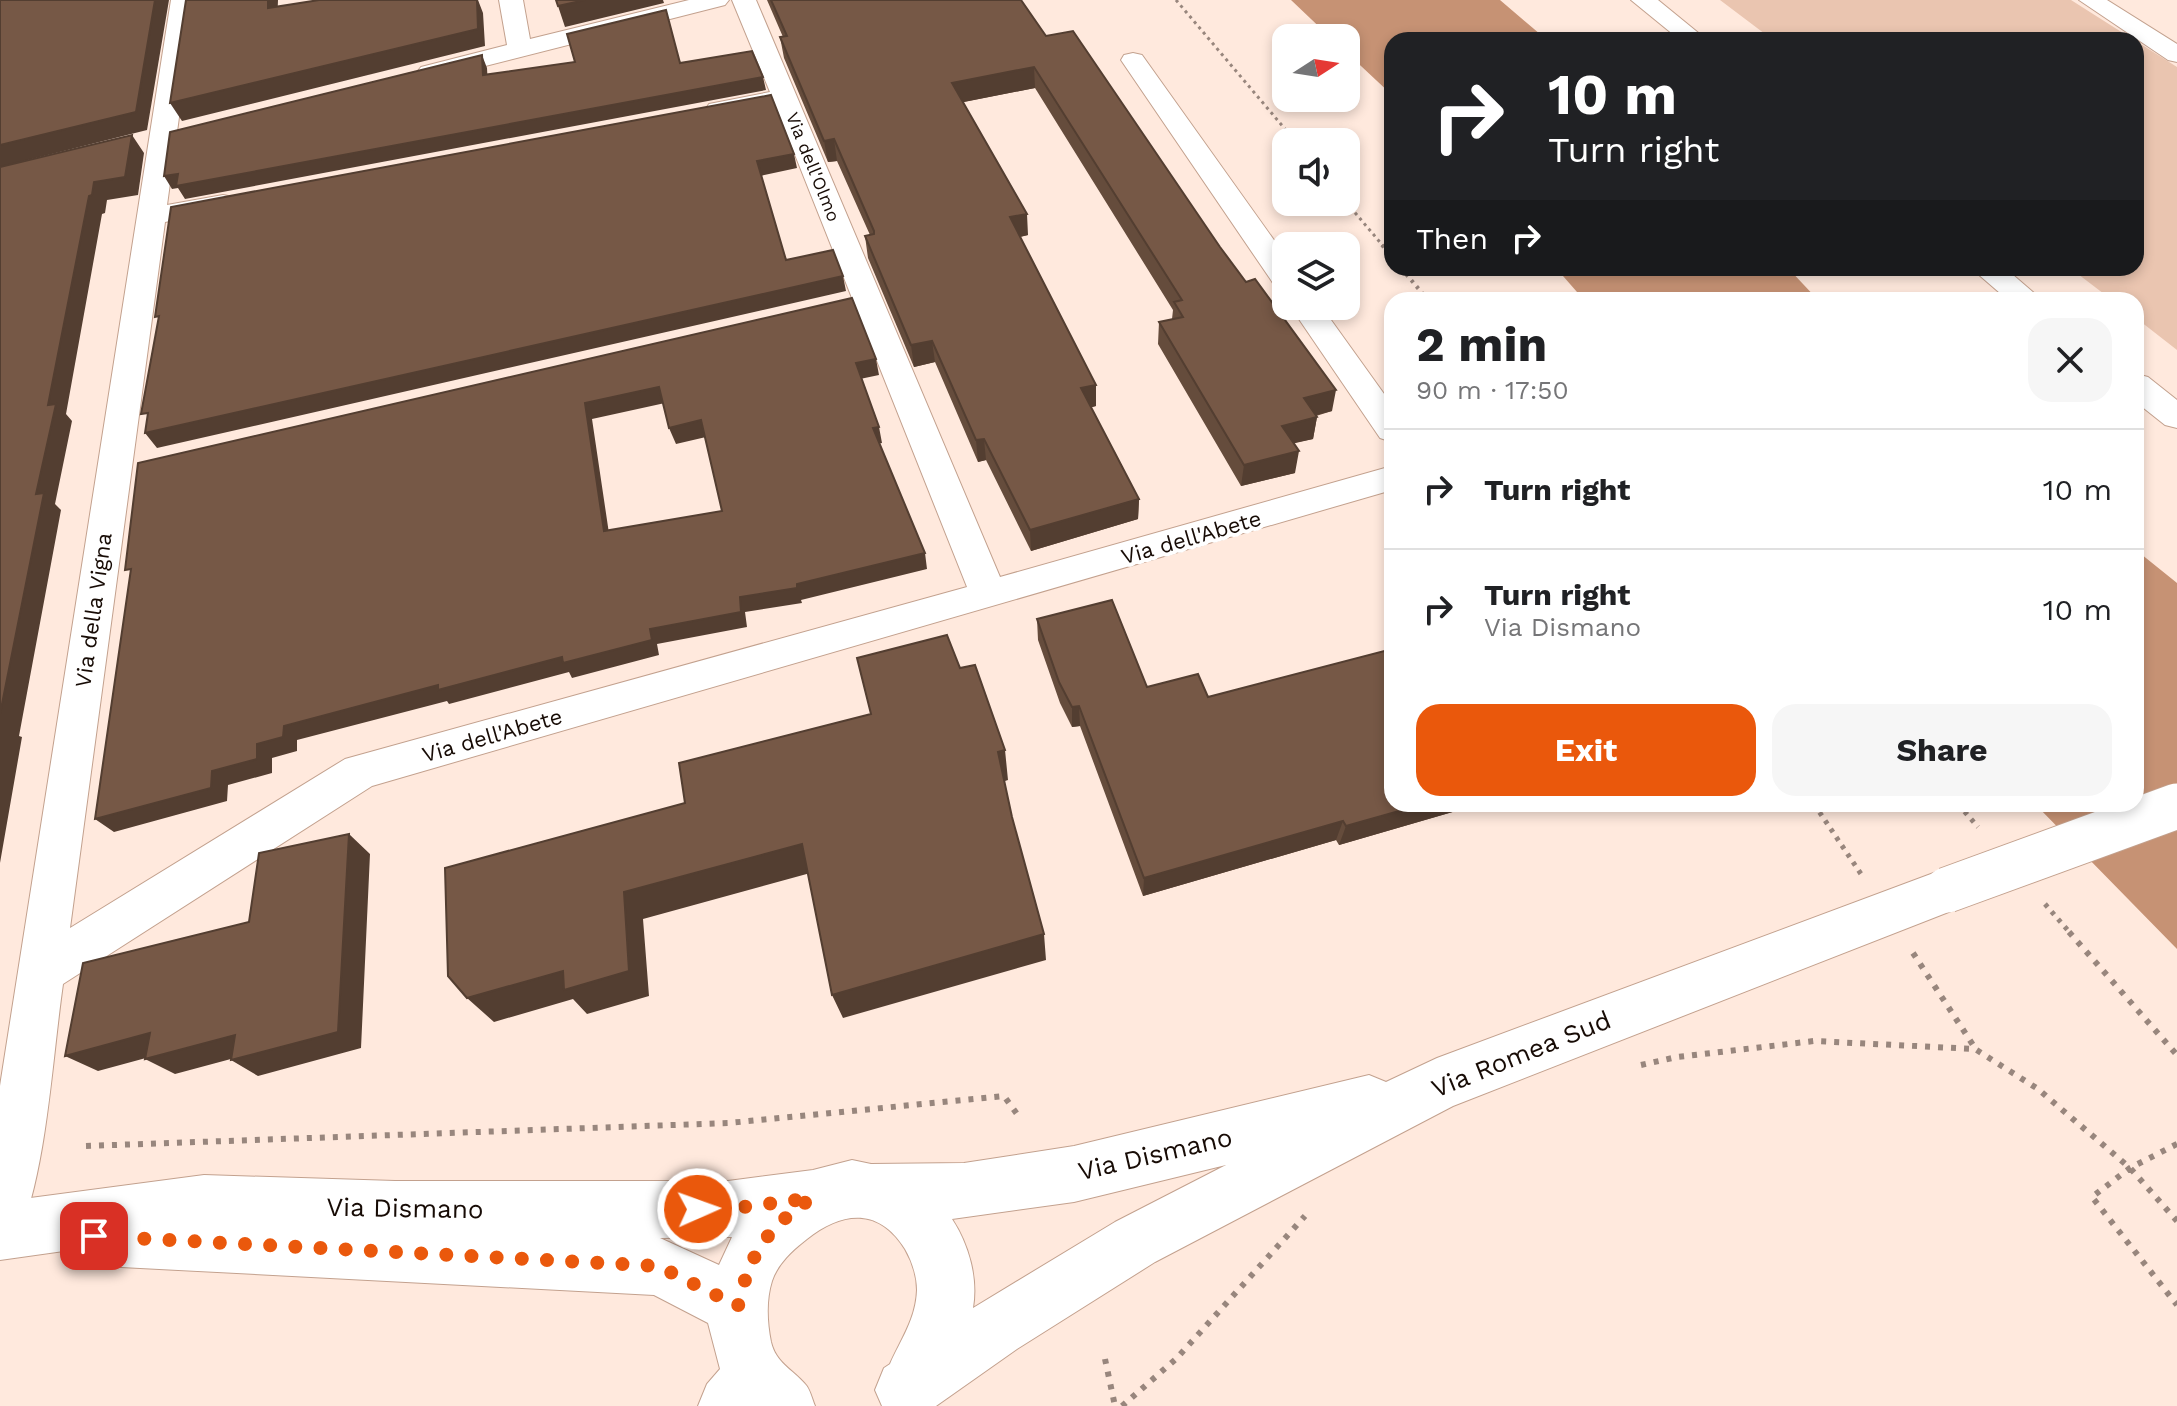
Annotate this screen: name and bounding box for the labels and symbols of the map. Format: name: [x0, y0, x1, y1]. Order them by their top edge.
north arrow: [1272, 24, 1360, 112]
street label: Via dell'Olmo: [782, 109, 845, 224]
street label: Via dell'Abete: [1118, 506, 1264, 569]
street label: Via della Vigna: [70, 531, 117, 689]
street label: Via dell'Abete: [419, 704, 565, 767]
street label: Via Romea Sud: [1427, 1004, 1615, 1104]
street label: Via Dismano: [1075, 1122, 1235, 1186]
position arrow: [656, 1167, 740, 1251]
street label: Via Dismano: [326, 1192, 484, 1224]
pin: [60, 1202, 128, 1270]

